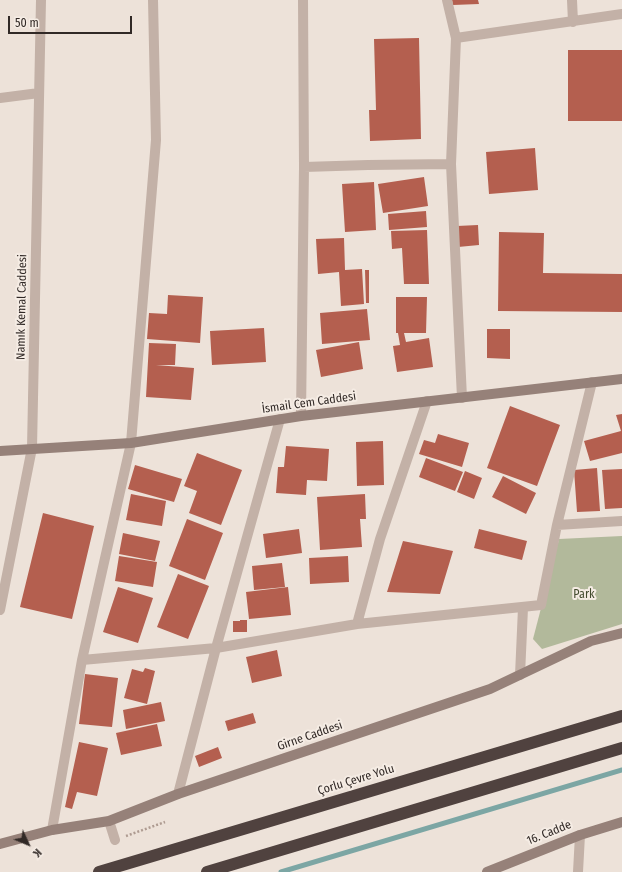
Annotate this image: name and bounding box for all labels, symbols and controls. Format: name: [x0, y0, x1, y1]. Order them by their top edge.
scale bar: [10, 8, 134, 34]
text: 50 m: [15, 16, 39, 30]
street label: Namık Kemal Caddesi: [14, 254, 30, 360]
street label: İsmail Cem Caddesi: [261, 389, 357, 417]
park label: Park: [573, 588, 595, 602]
street label: Girne Caddesi: [276, 718, 344, 754]
street label: Çorlu Çevre Yolu: [316, 762, 396, 798]
street label: 16. Cadde: [525, 818, 573, 848]
north arrow: [8, 824, 48, 864]
text: K: [30, 846, 44, 860]

